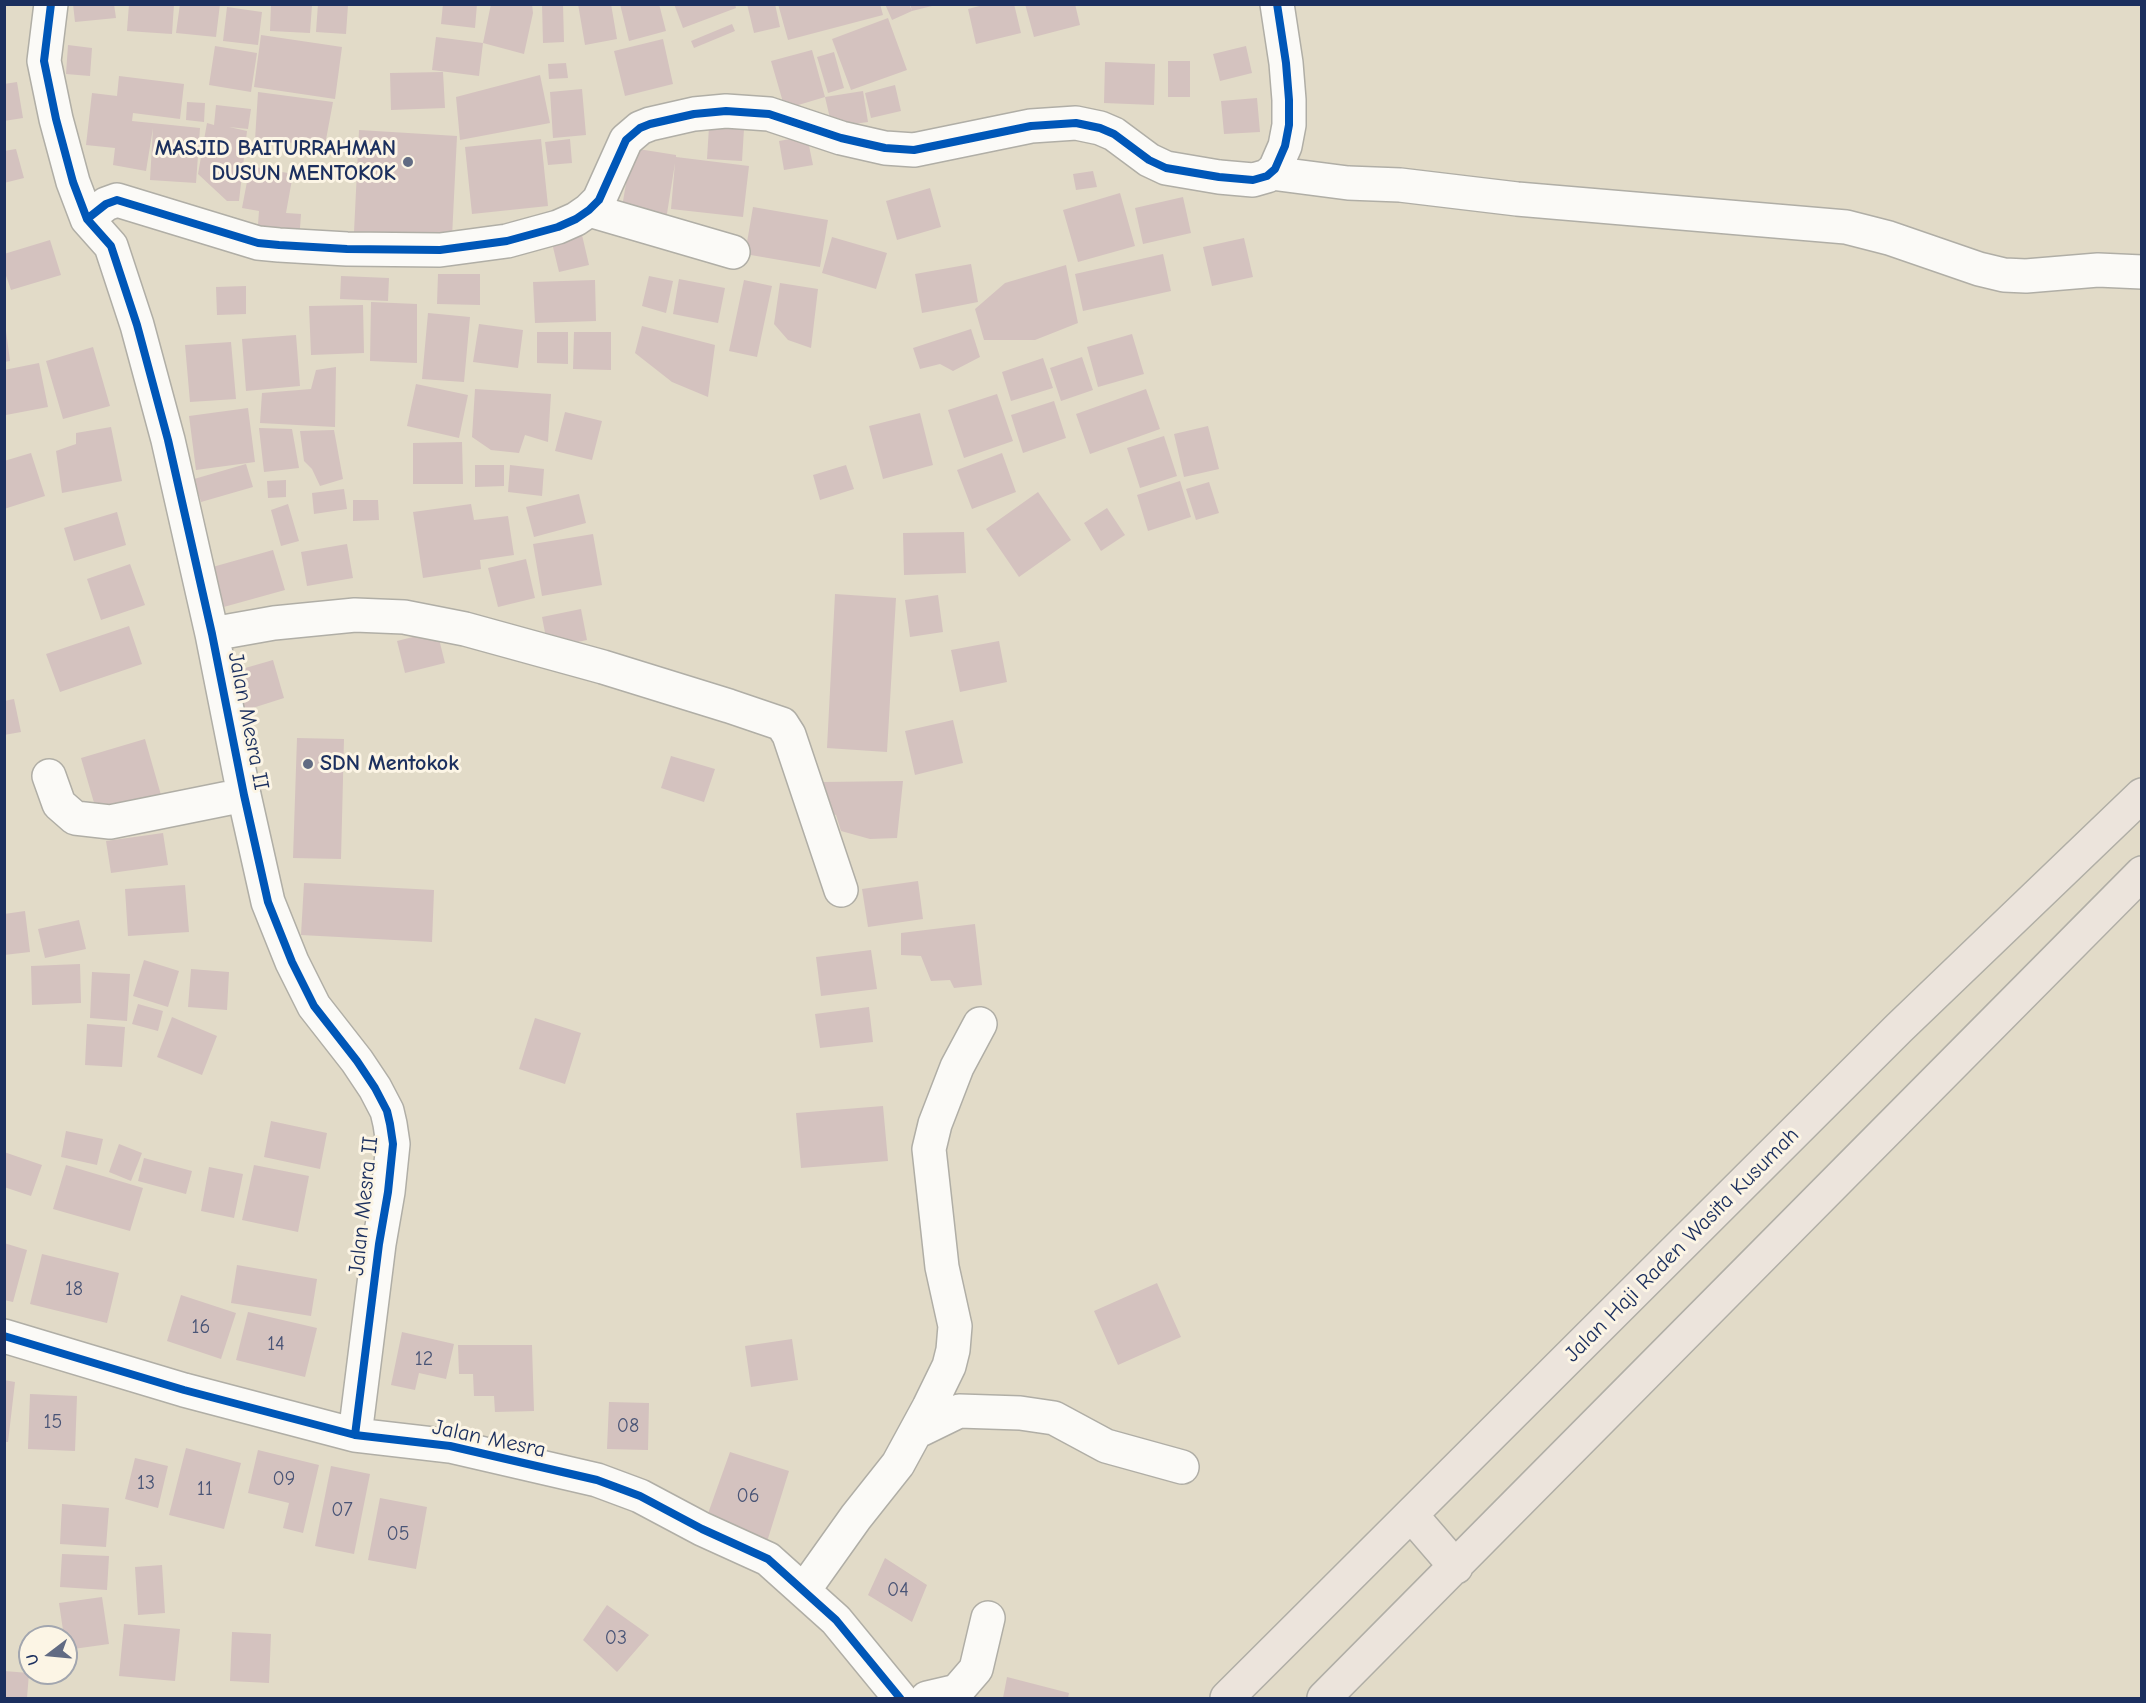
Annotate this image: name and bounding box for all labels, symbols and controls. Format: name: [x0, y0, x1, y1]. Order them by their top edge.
place label: MASJID BAITURRAHMAN DUSUN MENTOKOK: [155, 136, 396, 188]
marker: MASJID BAITURRAHMAN DUSUN MENTOKOK: [401, 155, 415, 169]
street label: Jalan Mesra II: [222, 650, 274, 792]
place label: SDN Mentokok: [320, 751, 459, 777]
marker: SDN Mentokok: [301, 757, 315, 771]
street label: Jalan Haji Raden Wasita Kusumah: [1559, 1122, 1805, 1368]
street label: Jalan Mesra II: [344, 1135, 384, 1277]
house number: 18: [65, 1277, 83, 1301]
house number: 16: [192, 1315, 210, 1339]
house number: 14: [267, 1332, 285, 1356]
house number: 12: [415, 1347, 433, 1371]
house number: 15: [44, 1410, 62, 1434]
street label: Jalan Mesra: [430, 1414, 548, 1464]
house number: 08: [617, 1414, 639, 1438]
house number: 09: [273, 1467, 295, 1491]
house number: 13: [137, 1471, 155, 1495]
house number: 11: [197, 1477, 213, 1501]
house number: 06: [736, 1484, 760, 1508]
house number: 07: [331, 1498, 353, 1522]
house number: 05: [386, 1522, 410, 1546]
house number: 04: [887, 1578, 909, 1602]
north arrow: [18, 1625, 78, 1685]
house number: 03: [605, 1626, 627, 1650]
text: U: [22, 1652, 43, 1667]

